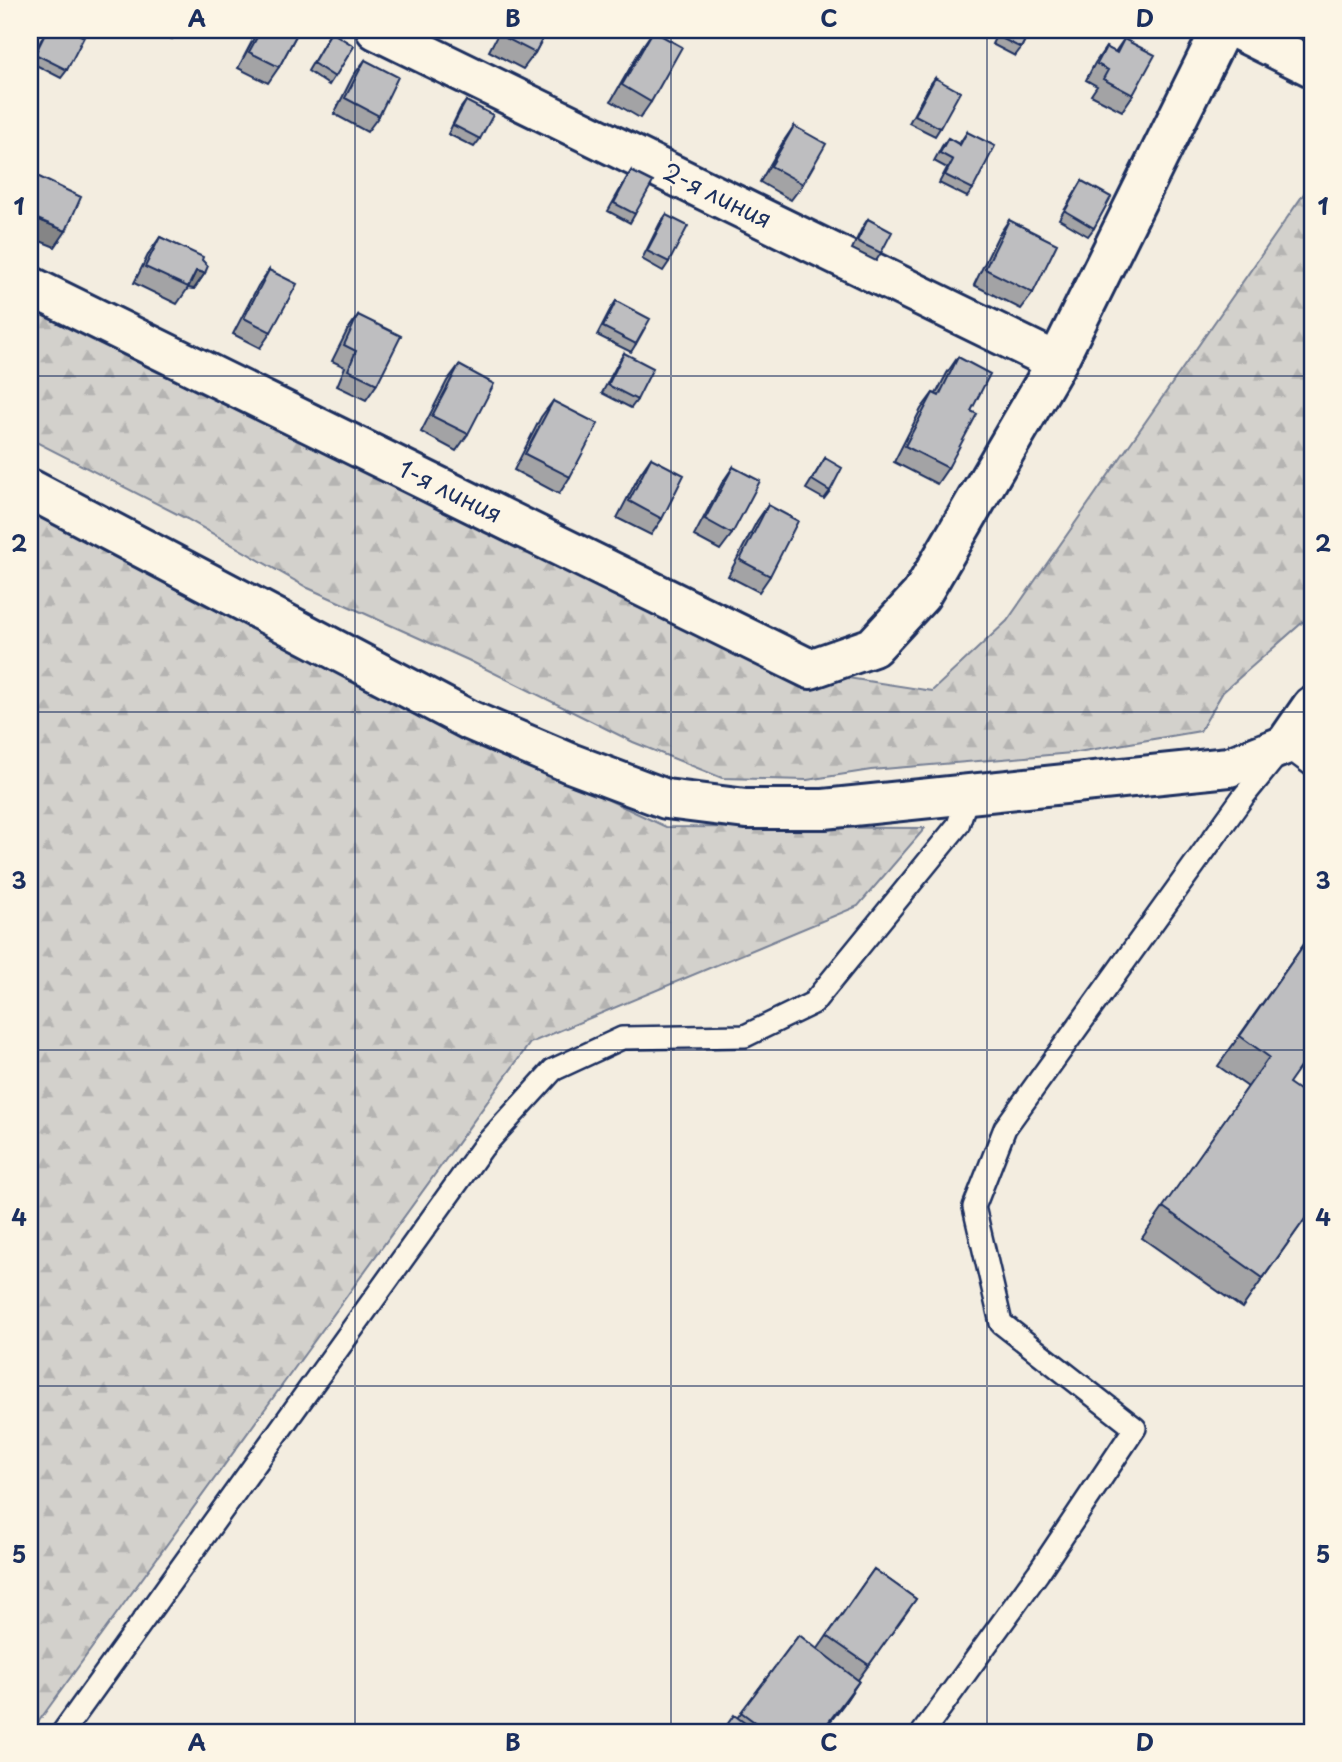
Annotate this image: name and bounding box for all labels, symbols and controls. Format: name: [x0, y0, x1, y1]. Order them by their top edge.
text: A: [188, 0, 206, 35]
text: B: [505, 0, 521, 35]
text: C: [820, 0, 838, 35]
text: D: [1136, 0, 1154, 35]
street label: 2-я линия: [657, 152, 778, 236]
text: 1: [14, 188, 25, 223]
text: 1: [1318, 188, 1329, 223]
street label: 1-я линия: [393, 450, 509, 531]
text: 2: [11, 525, 27, 560]
text: 2: [1315, 525, 1331, 560]
text: 3: [11, 862, 27, 897]
text: 3: [1315, 862, 1331, 897]
text: 4: [11, 1199, 27, 1234]
text: 4: [1315, 1199, 1331, 1234]
text: 5: [12, 1536, 26, 1571]
text: 5: [1316, 1536, 1330, 1571]
text: A: [188, 1724, 206, 1759]
text: B: [505, 1724, 521, 1759]
text: C: [820, 1724, 838, 1759]
text: D: [1136, 1724, 1154, 1759]

